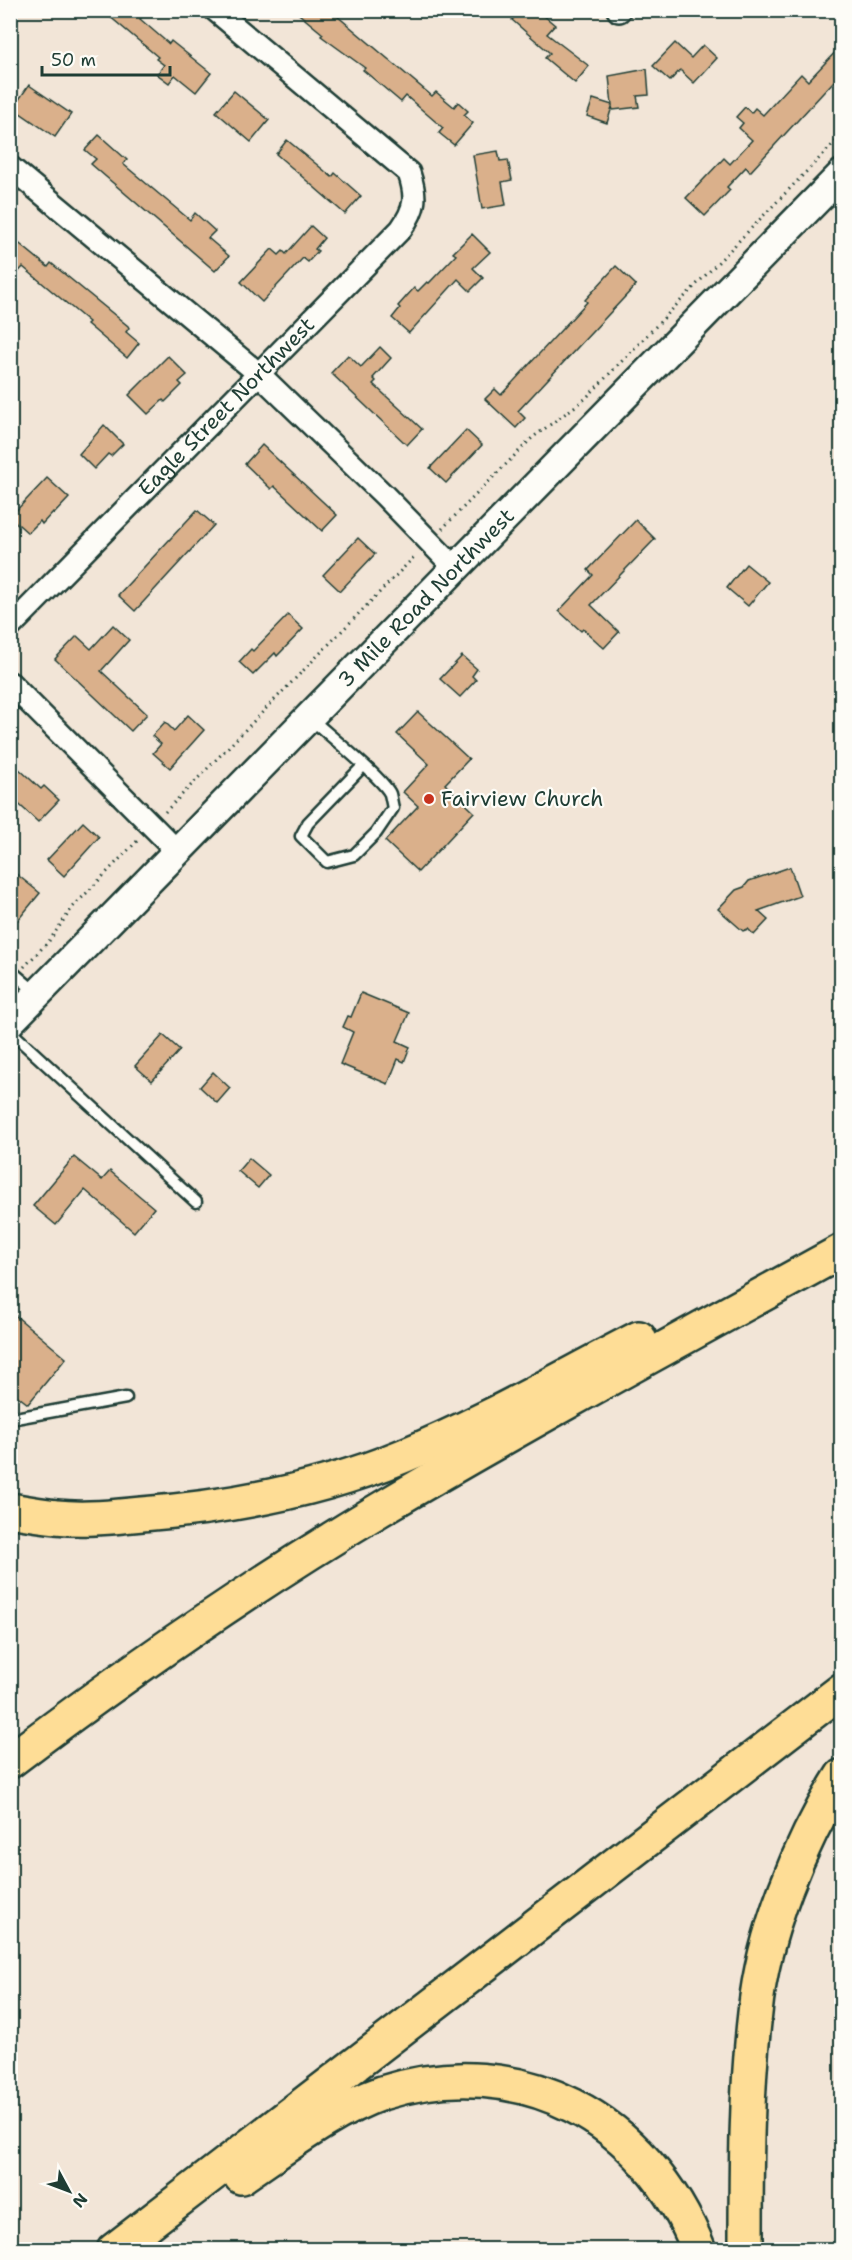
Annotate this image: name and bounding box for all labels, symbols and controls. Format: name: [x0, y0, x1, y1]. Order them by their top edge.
scale bar: [42, 39, 170, 77]
text: 50 m: [51, 48, 96, 72]
street label: Eagle Street Northwest: [132, 311, 321, 502]
street label: 3 Mile Road Northwest: [332, 502, 520, 694]
place label: Fairview Church: [441, 785, 603, 813]
marker: Fairview Church: [422, 792, 436, 806]
north arrow: [39, 2161, 99, 2221]
text: N: [68, 2189, 92, 2212]

